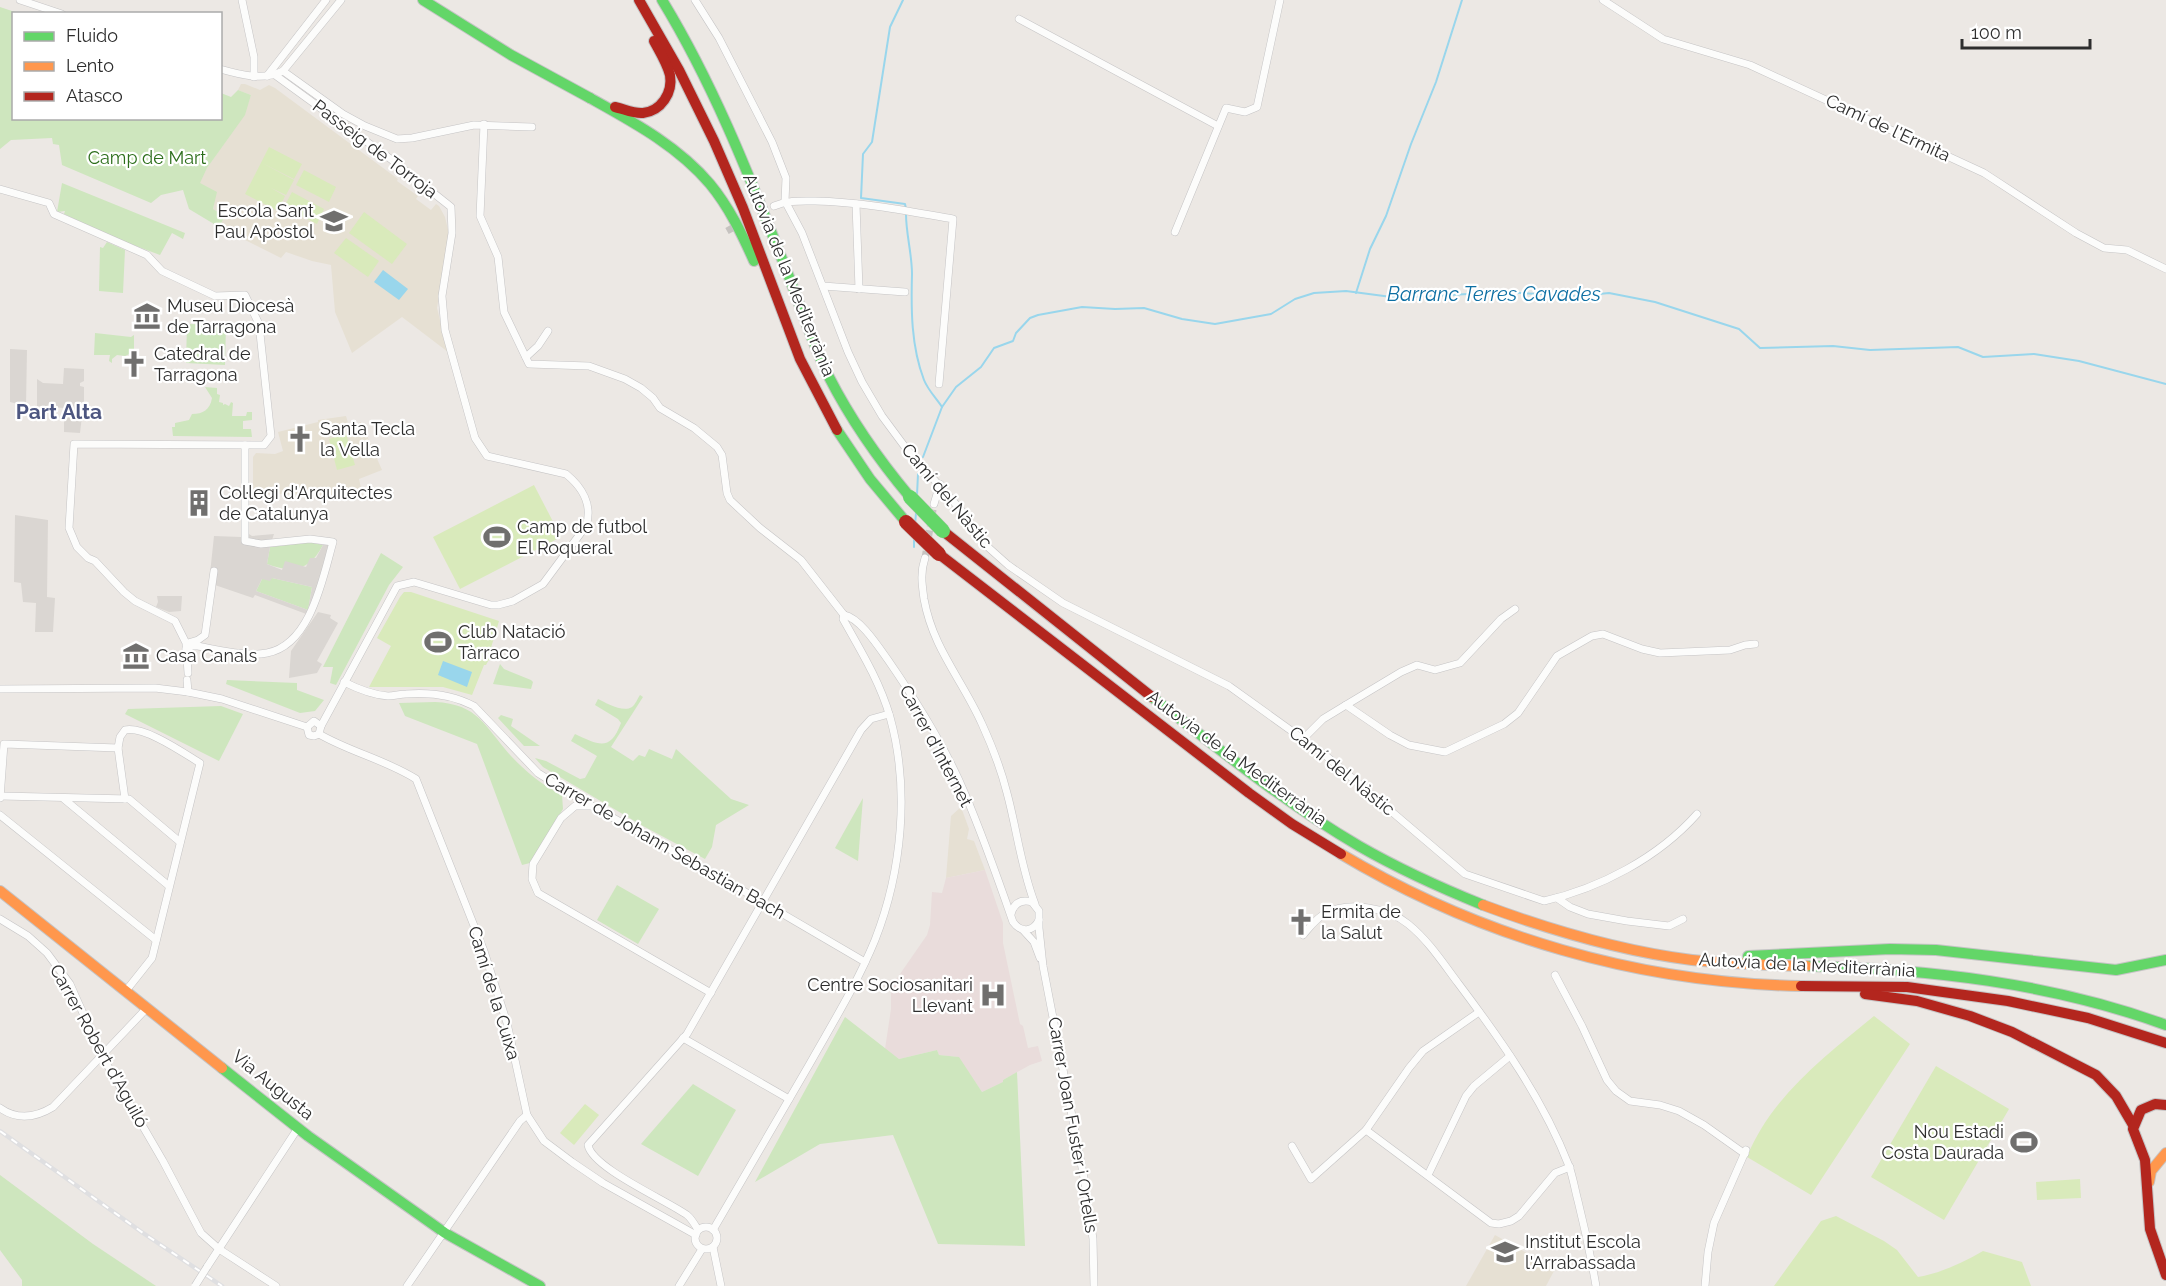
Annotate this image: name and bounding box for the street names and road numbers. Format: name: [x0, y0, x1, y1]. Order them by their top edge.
street label: Camí de l'Ermita: [1822, 89, 1954, 166]
street label: Passeig de Torroja: [309, 95, 442, 202]
street label: Autovia de la Mediterrània: [739, 170, 840, 379]
street label: Camí del Nàstic: [898, 439, 997, 552]
street label: Carrer d'Internet: [895, 681, 977, 810]
street label: Autovia de la Mediterrània: [1143, 685, 1331, 830]
street label: Camí del Nàstic: [1285, 722, 1400, 820]
street label: Carrer de Johann Sebastian Bach: [541, 768, 789, 923]
street label: Camí de la Cuixa: [464, 924, 525, 1062]
street label: Autovia de la Mediterrània: [1698, 948, 1916, 981]
street label: Carrer Robert d'Aguiló: [46, 961, 153, 1131]
street label: Carrer Joan Fuster i Ortells: [1044, 1015, 1103, 1235]
street label: Via Augusta: [228, 1045, 318, 1124]

